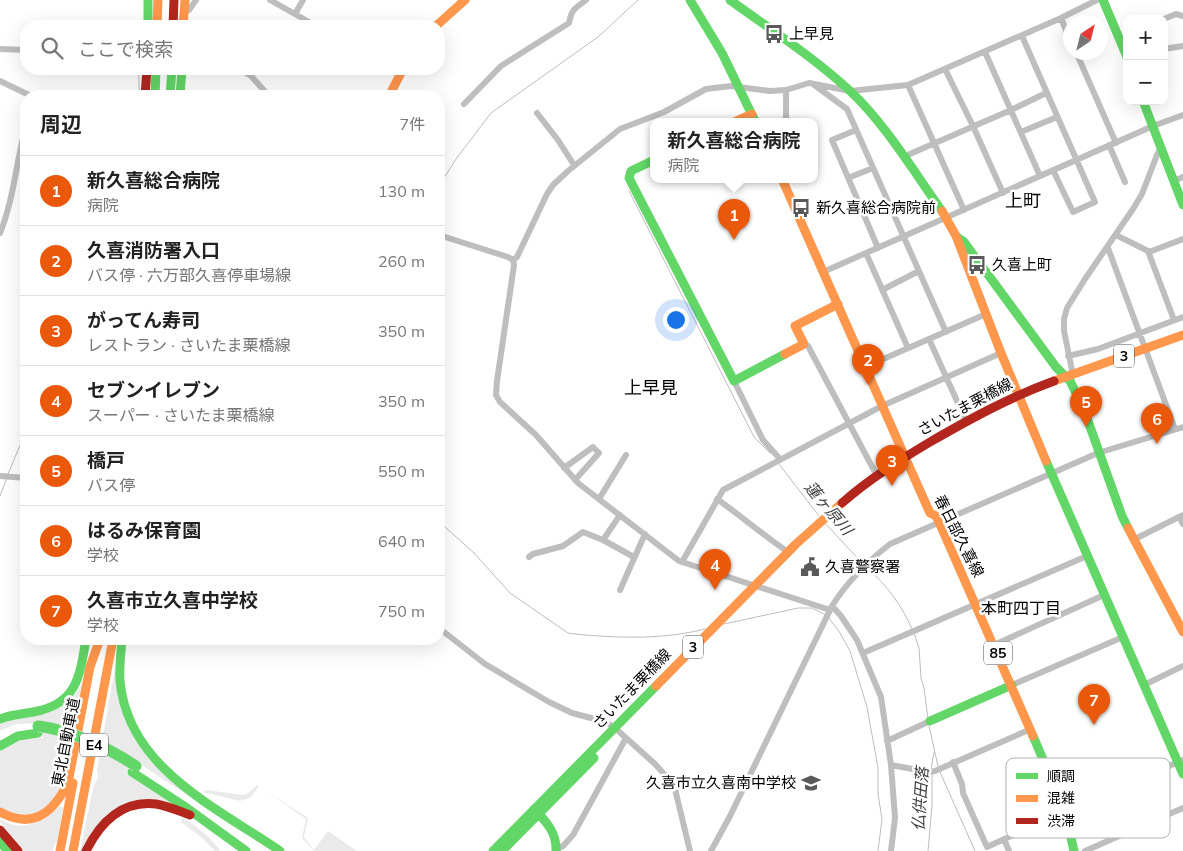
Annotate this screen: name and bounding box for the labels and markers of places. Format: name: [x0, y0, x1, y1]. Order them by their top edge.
bus stop icon: 上早見: [763, 23, 785, 45]
place label: 上早見: [789, 24, 834, 43]
bus stop icon: 新久喜総合病院前: [790, 197, 812, 219]
place label: 新久喜総合病院前: [816, 198, 936, 217]
pin: 1: [718, 199, 750, 240]
bus stop icon: 久喜上町: [966, 254, 988, 276]
place label: 久喜上町: [992, 255, 1052, 274]
pin: 2: [852, 344, 884, 385]
pin: 5: [1070, 386, 1102, 427]
pin: 6: [1141, 403, 1173, 444]
pin: 3: [876, 445, 908, 486]
pin: 4: [699, 549, 731, 590]
public building icon: 久喜警察署: [799, 556, 821, 578]
place label: 久喜警察署: [825, 557, 900, 576]
pin: 7: [1078, 684, 1110, 725]
school or university icon: 久喜市立久喜南中学校: [800, 772, 822, 794]
place label: 久喜市立久喜南中学校: [646, 773, 796, 792]

